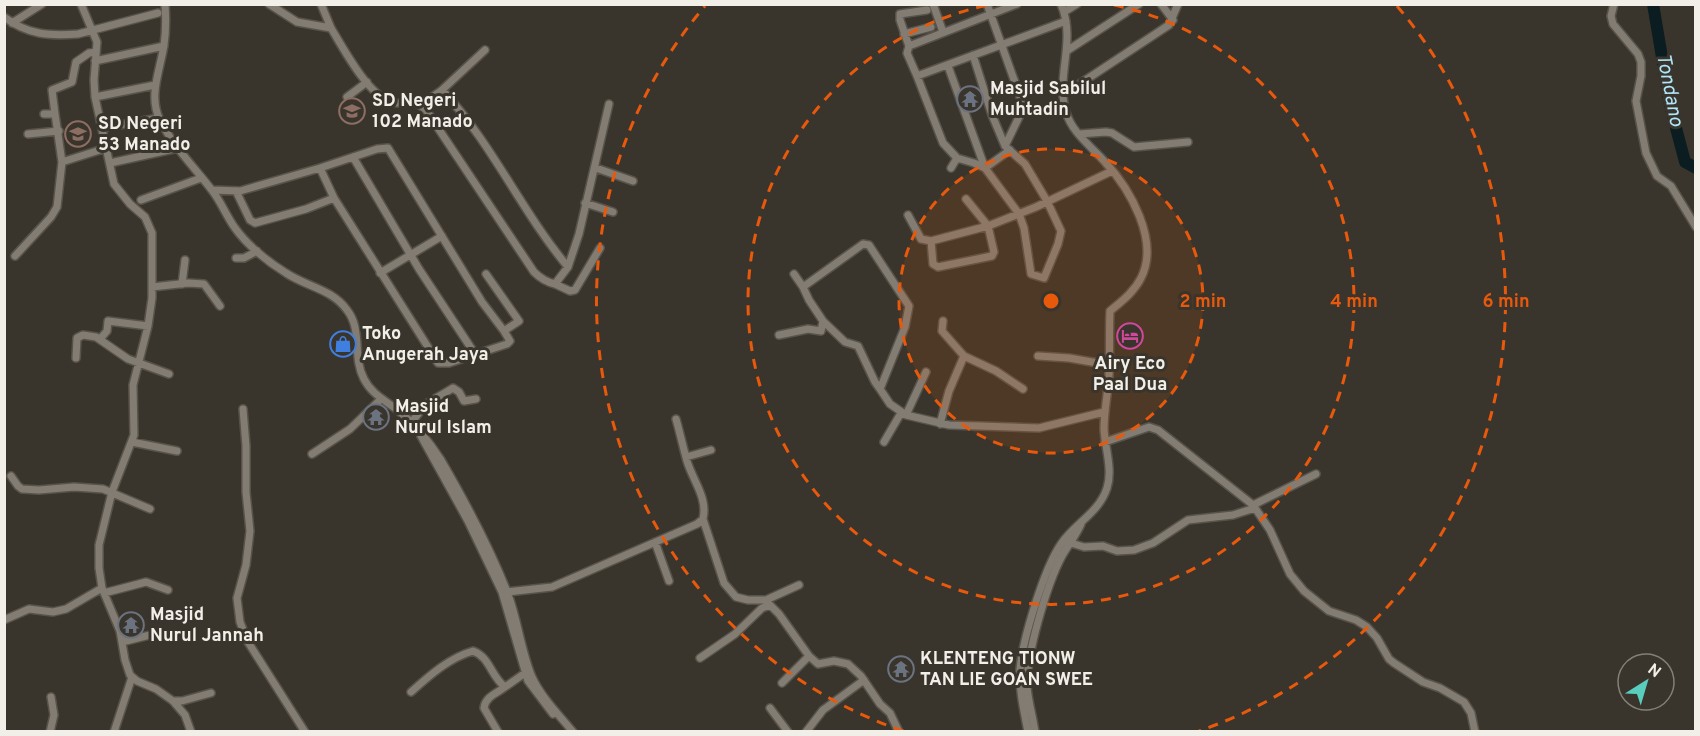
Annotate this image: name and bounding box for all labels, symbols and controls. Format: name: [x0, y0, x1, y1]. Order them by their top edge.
water label: Tondano: [1649, 51, 1689, 129]
place label: Masjid Sabilul Muhtadin: [990, 78, 1106, 122]
temple icon: Masjid Sabilul Muhtadin: [955, 84, 985, 114]
place label: SD Negeri 102 Manado: [372, 90, 473, 134]
school or university icon: SD Negeri 102 Manado: [337, 96, 367, 126]
place label: SD Negeri 53 Manado: [98, 113, 190, 157]
school or university icon: SD Negeri 53 Manado: [63, 119, 93, 149]
centre of rings: [1041, 291, 1061, 311]
text: 2 min: [1179, 291, 1227, 314]
text: 4 min: [1330, 291, 1378, 314]
text: 6 min: [1482, 291, 1530, 314]
hotel icon: Airy Eco Paal Dua: [1115, 321, 1145, 351]
place label: Toko Anugerah Jaya: [362, 323, 489, 367]
shop icon: Toko Anugerah Jaya: [328, 329, 358, 359]
place label: Airy Eco Paal Dua: [1093, 353, 1167, 397]
place label: Masjid Nurul Islam: [395, 396, 492, 440]
temple icon: Masjid Nurul Islam: [361, 402, 391, 432]
place label: Masjid Nurul Jannah: [150, 604, 264, 648]
temple icon: Masjid Nurul Jannah: [116, 610, 146, 640]
place label: KLENTENG TIONW TAN LIE GOAN SWEE: [920, 648, 1093, 692]
north arrow: [1616, 652, 1676, 712]
temple icon: KLENTENG TIONW TAN LIE GOAN SWEE: [886, 654, 916, 684]
text: N: [1643, 660, 1664, 683]

